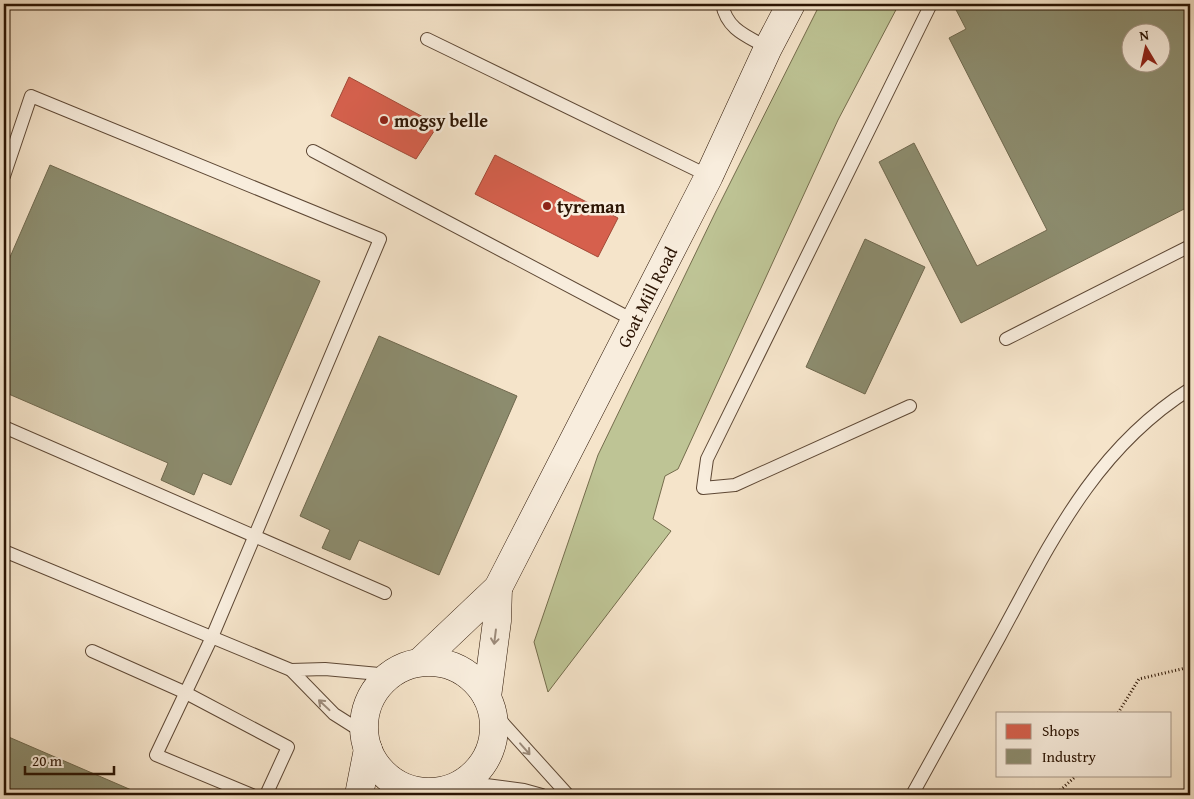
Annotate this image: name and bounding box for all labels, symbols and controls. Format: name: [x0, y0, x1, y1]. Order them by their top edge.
north arrow: [1122, 22, 1172, 72]
text: N: [1138, 24, 1151, 46]
place label: mogsy belle: [394, 107, 488, 134]
marker: mogsy belle: [378, 114, 390, 126]
place label: tyreman: [557, 193, 626, 220]
marker: tyreman: [541, 200, 553, 212]
street label: Goat Mill Road: [610, 241, 684, 352]
one-way arrow: [490, 628, 500, 644]
one-way arrow: [318, 699, 331, 711]
legend: [996, 712, 1172, 776]
text: Shops: [1042, 720, 1079, 741]
one-way arrow: [519, 742, 530, 755]
scale bar: [25, 744, 114, 776]
text: Industry: [1042, 746, 1097, 767]
text: 20 m: [32, 750, 63, 771]

